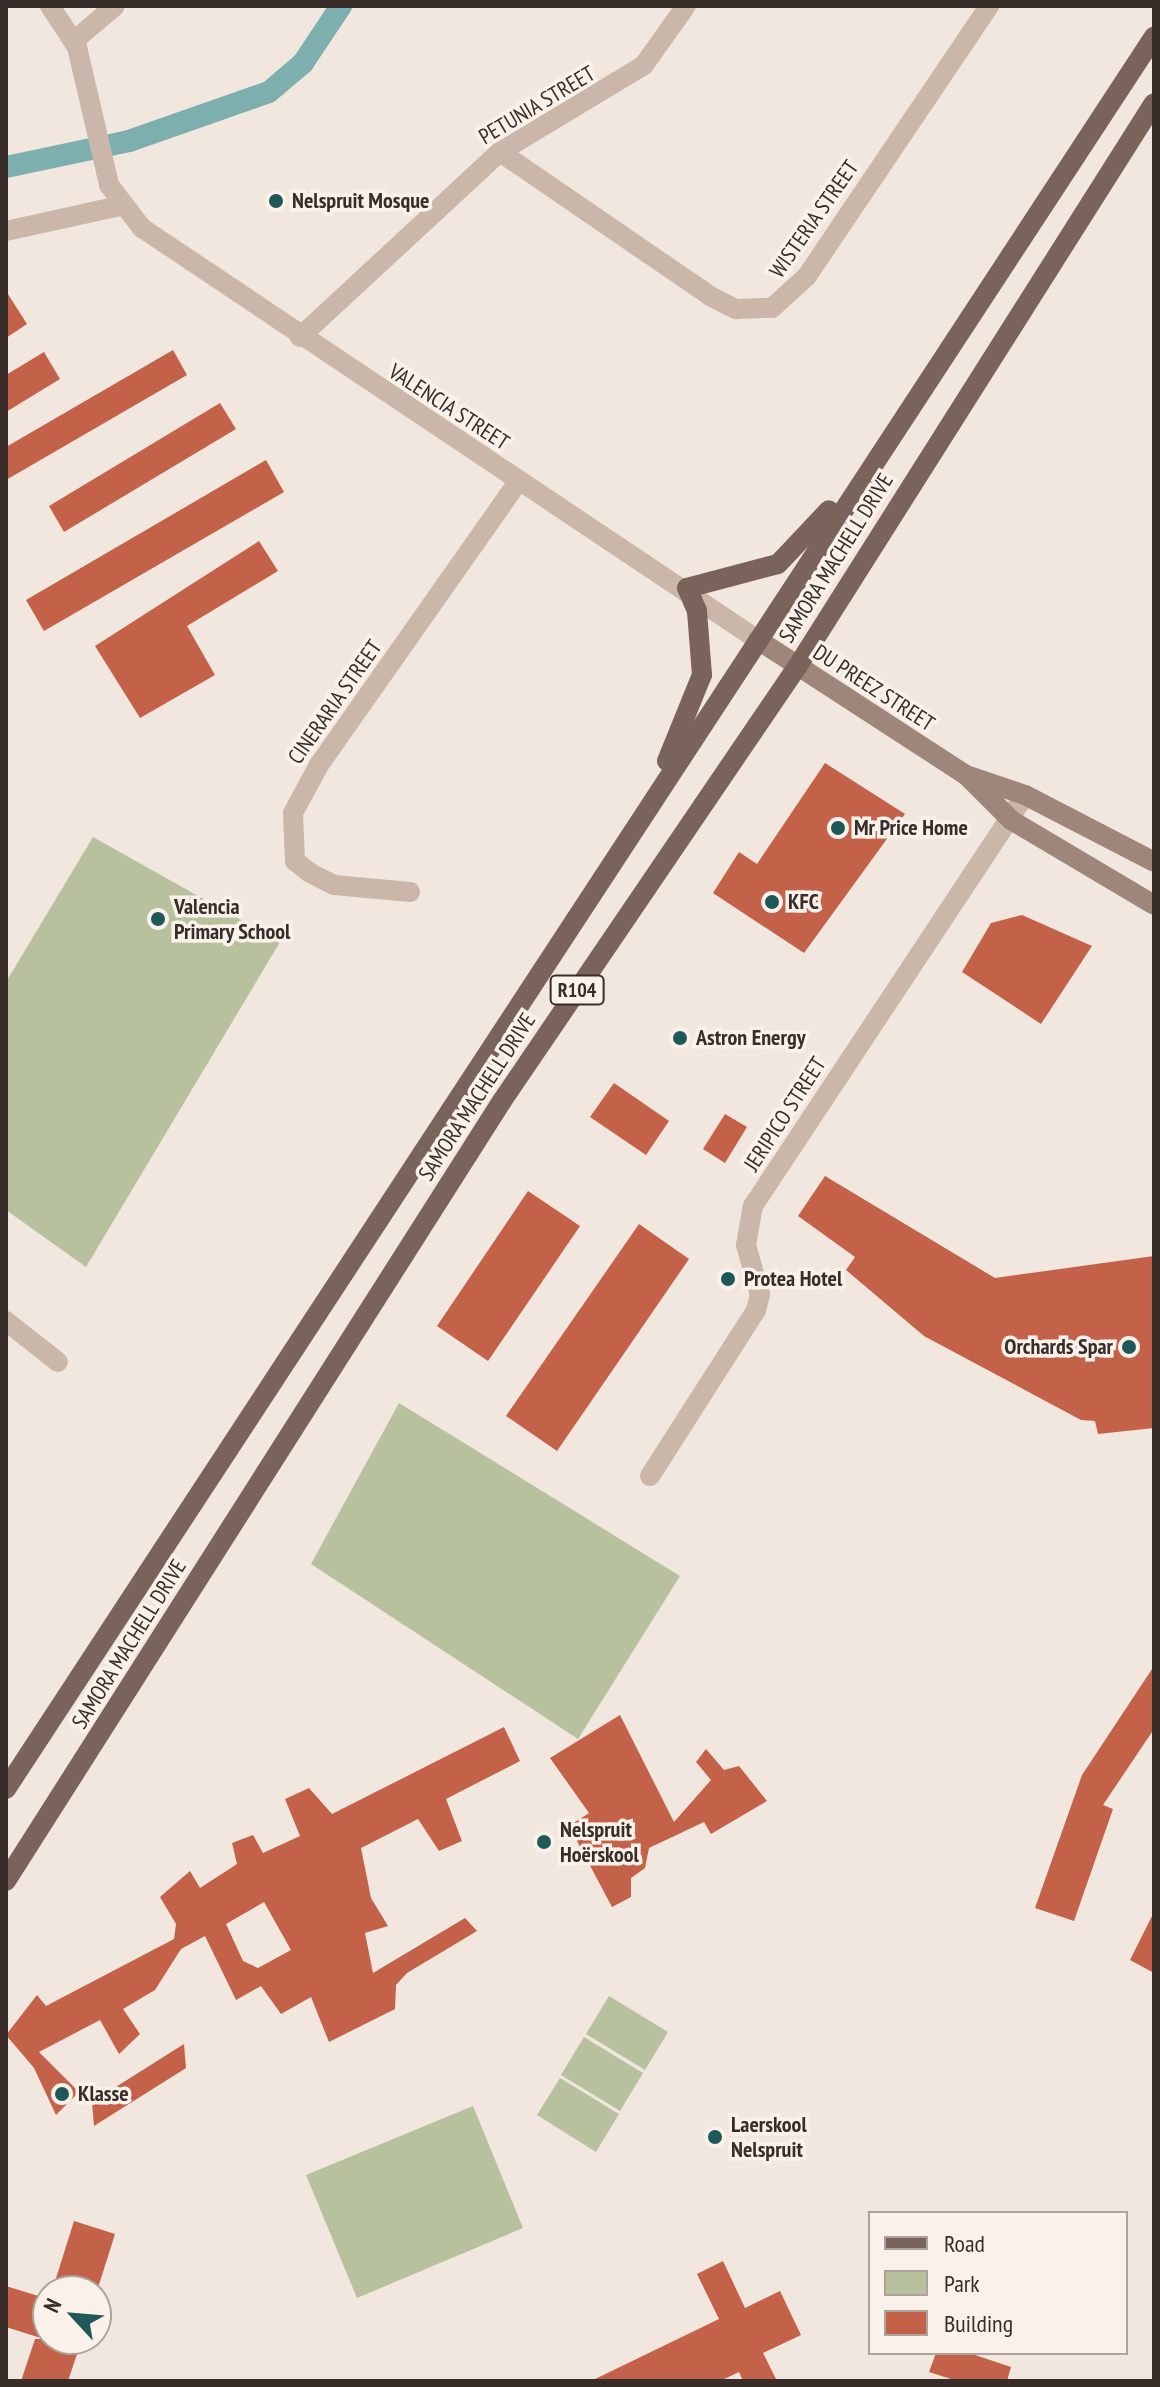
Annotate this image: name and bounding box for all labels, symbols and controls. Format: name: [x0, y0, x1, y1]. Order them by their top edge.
street label: PETUNIA STREET: [474, 60, 600, 150]
street label: WISTERIA STREET: [764, 155, 864, 283]
place label: Nelspruit Mosque: [292, 188, 429, 214]
marker: Nelspruit Mosque: [267, 192, 285, 210]
street label: VALENCIA STREET: [384, 358, 514, 456]
street label: SAMORA MACHELL DRIVE: [773, 468, 899, 648]
street label: CINERARIA STREET: [282, 635, 388, 769]
street label: DU PREEZ STREET: [808, 639, 940, 737]
place label: Mr Price Home: [854, 815, 968, 841]
marker: Mr Price Home: [829, 819, 847, 837]
place label: KFC: [788, 889, 819, 915]
place label: Valencia Primary School: [174, 893, 291, 944]
marker: KFC: [763, 893, 781, 911]
marker: Valencia Primary School: [149, 910, 167, 928]
road number: R104: [549, 974, 605, 1006]
street label: SAMORA MACHELL DRIVE: [413, 1008, 541, 1186]
place label: Astron Energy: [696, 1025, 805, 1051]
marker: Astron Energy: [671, 1029, 689, 1047]
street label: JERIPICO STREET: [738, 1052, 832, 1176]
place label: Protea Hotel: [744, 1266, 842, 1292]
marker: Protea Hotel: [719, 1270, 737, 1288]
place label: Orchards Spar: [1004, 1334, 1113, 1360]
marker: Orchards Spar: [1120, 1338, 1138, 1356]
street label: SAMORA MACHELL DRIVE: [66, 1554, 192, 1734]
place label: Nelspruit Hoërskool: [560, 1816, 639, 1868]
marker: Nelspruit Hoërskool: [535, 1833, 553, 1851]
place label: Klasse: [78, 2081, 129, 2107]
marker: Klasse: [53, 2085, 71, 2103]
place label: Laerskool Nelspruit: [731, 2111, 807, 2162]
marker: Laerskool Nelspruit: [706, 2128, 724, 2146]
legend: [868, 2211, 1128, 2355]
text: Road: [944, 2228, 985, 2259]
text: Park: [944, 2268, 980, 2299]
north arrow: [32, 2275, 112, 2355]
text: N: [37, 2294, 67, 2317]
text: Building: [944, 2308, 1013, 2339]

